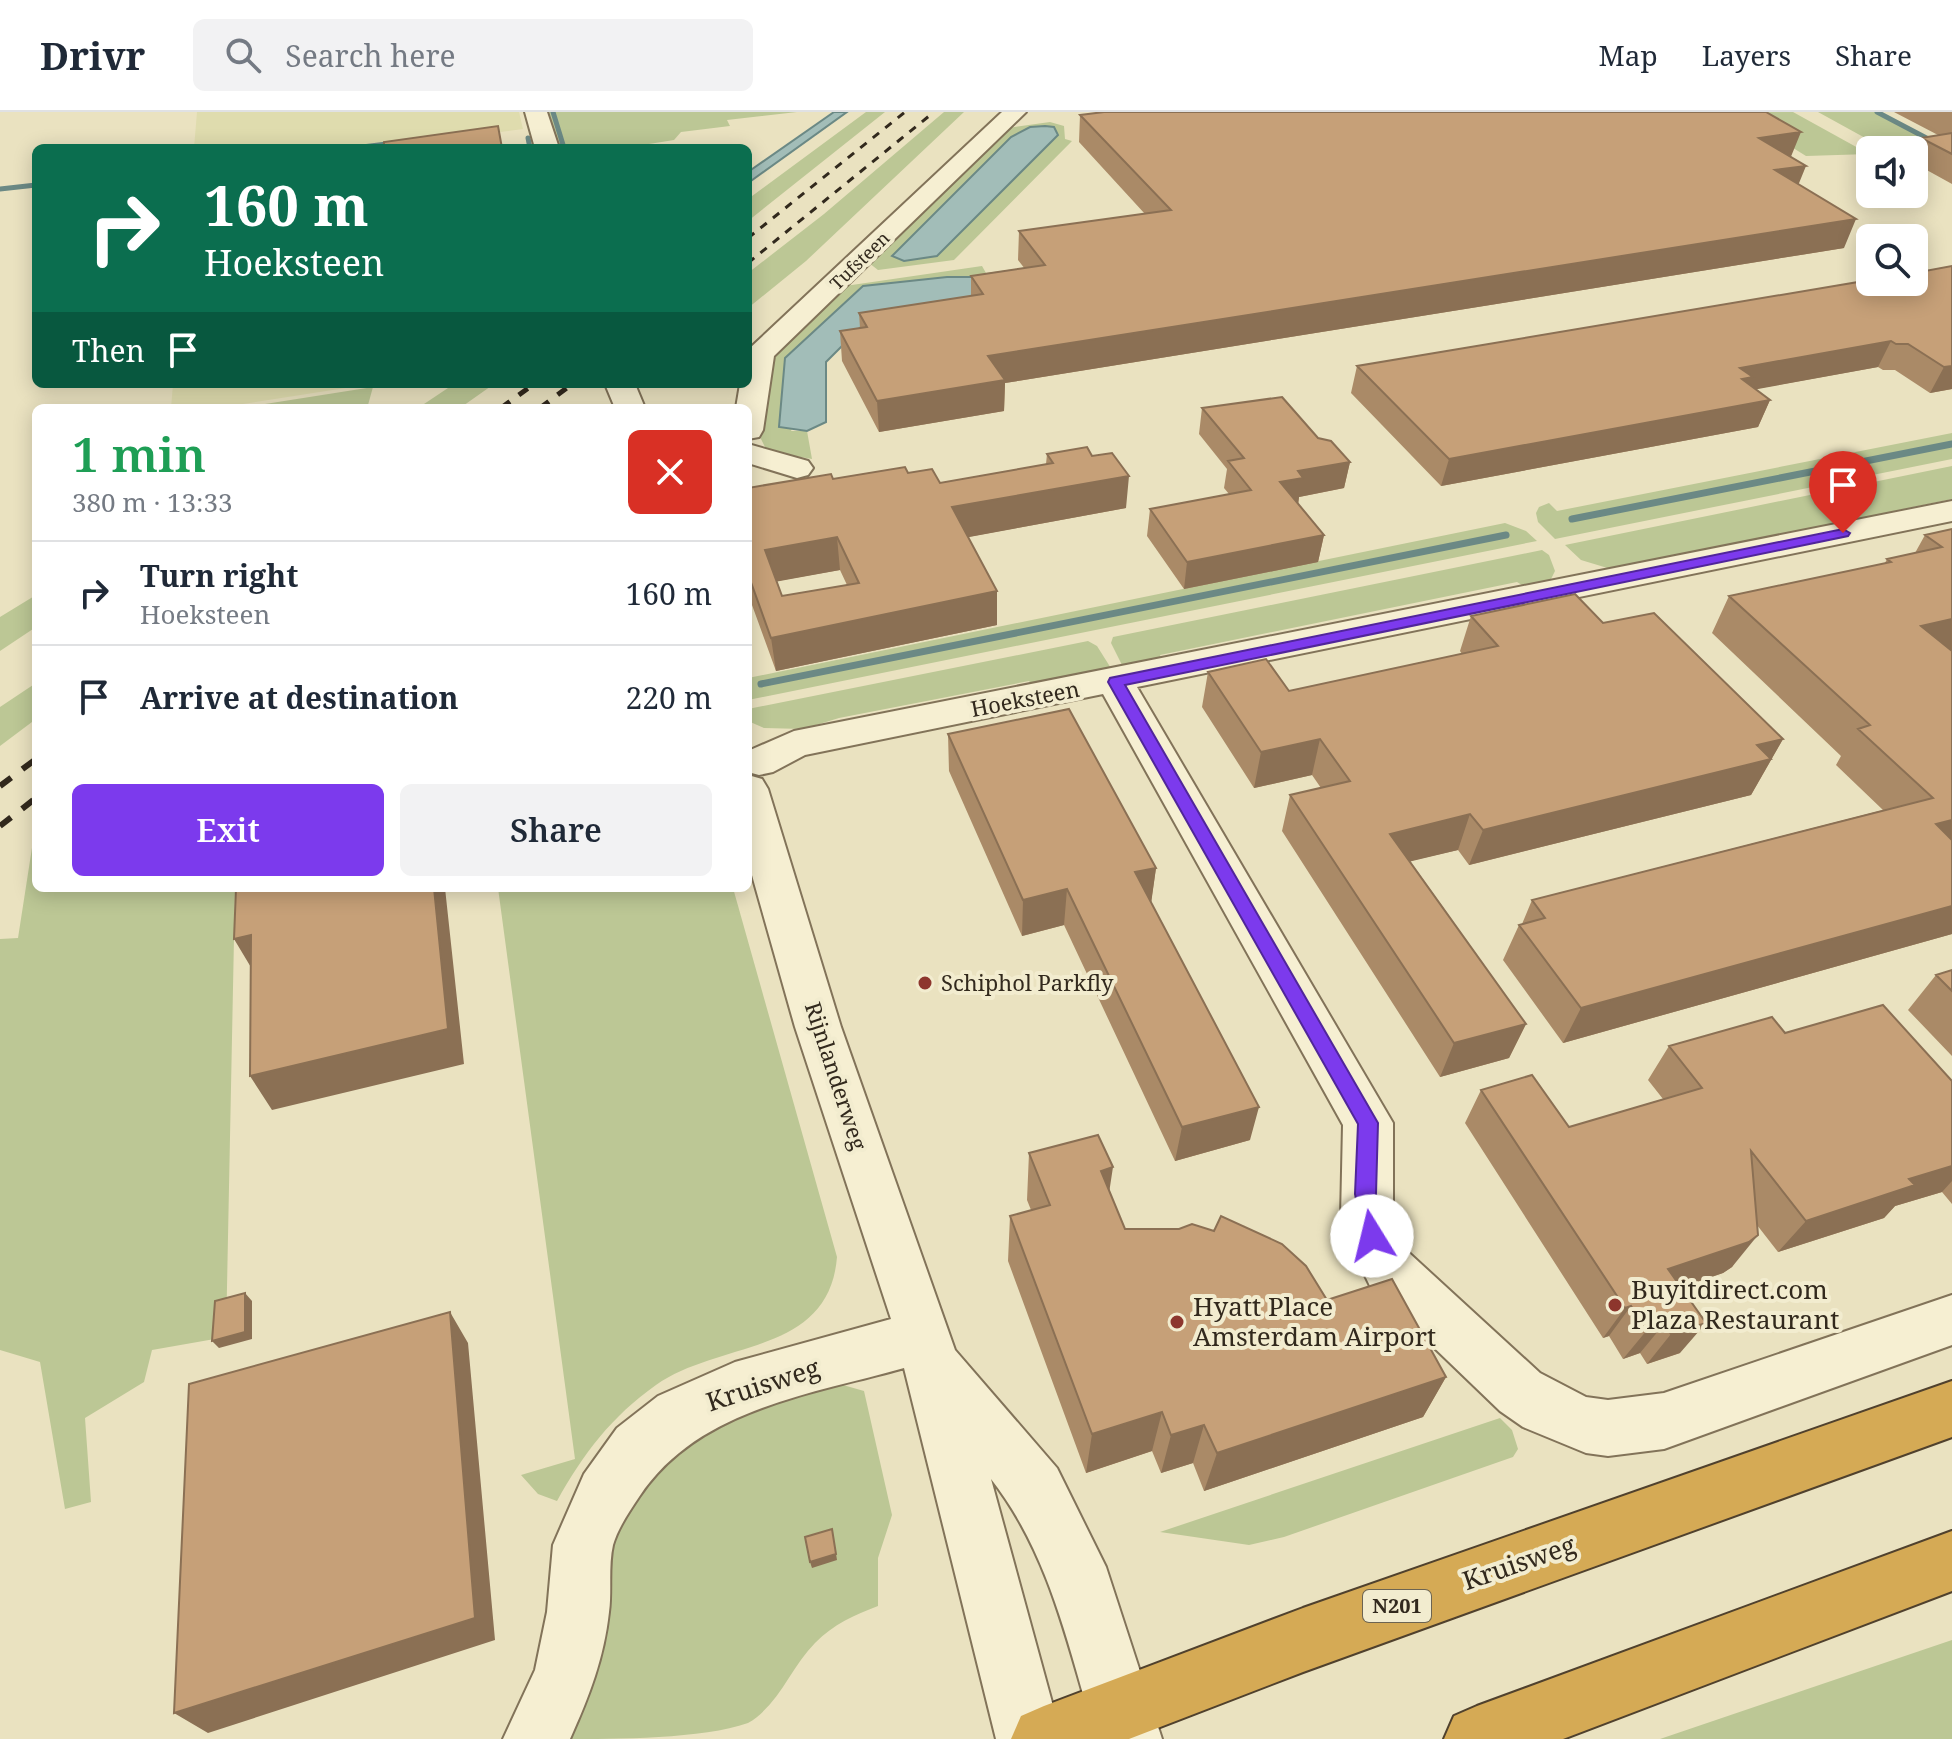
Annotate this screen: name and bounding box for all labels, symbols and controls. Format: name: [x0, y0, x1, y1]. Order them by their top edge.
search box: [193, 19, 753, 91]
text: Drivr: [40, 29, 145, 81]
icon: search: [221, 33, 265, 77]
text: Search here: [285, 35, 456, 76]
text: Map: [1599, 36, 1658, 74]
text: Layers: [1702, 36, 1791, 74]
text: Share: [1835, 36, 1912, 74]
map controls: [1856, 136, 1928, 296]
button: sound: [1856, 136, 1928, 208]
text: 160 m: [204, 166, 369, 242]
icon: right: [72, 176, 176, 280]
button: search: [1856, 224, 1928, 296]
street label: Tufsteen: [824, 226, 895, 295]
text: Hoeksteen: [204, 238, 384, 287]
icon: arrive: [161, 328, 205, 372]
text: Then: [72, 330, 145, 371]
text: 1 min: [72, 421, 206, 486]
button: close: [628, 430, 712, 514]
pin: [1809, 451, 1877, 533]
icon: arrive: [1821, 463, 1865, 507]
text: 380 m · 13:33: [72, 484, 233, 520]
text: Turn right: [140, 555, 298, 596]
icon: right: [72, 571, 116, 615]
text: 160 m: [626, 573, 712, 614]
text: Hoeksteen: [140, 596, 270, 632]
street label: Hoeksteen: [968, 673, 1082, 723]
icon: arrive: [72, 675, 116, 719]
text: Arrive at destination: [140, 677, 459, 718]
text: 220 m: [626, 677, 712, 718]
button: Exit: [72, 784, 384, 876]
button: Share: [400, 784, 712, 876]
place label: Schiphol Parkfly: [941, 967, 1114, 997]
marker: Schiphol Parkfly: [916, 974, 934, 992]
street label: Rijnlanderweg: [799, 998, 875, 1154]
position arrow: [1330, 1194, 1414, 1278]
place label: Buyitdirect.com Plaza Restaurant: [1631, 1271, 1839, 1337]
place label: Hyatt Place Amsterdam Airport: [1193, 1288, 1436, 1354]
marker: Buyitdirect.com Plaza Restaurant: [1606, 1296, 1624, 1314]
marker: Hyatt Place Amsterdam Airport: [1168, 1313, 1186, 1331]
street label: Kruisweg: [701, 1349, 824, 1419]
street label: Kruisweg: [1457, 1526, 1580, 1598]
road number: N201: [1363, 1590, 1431, 1622]

